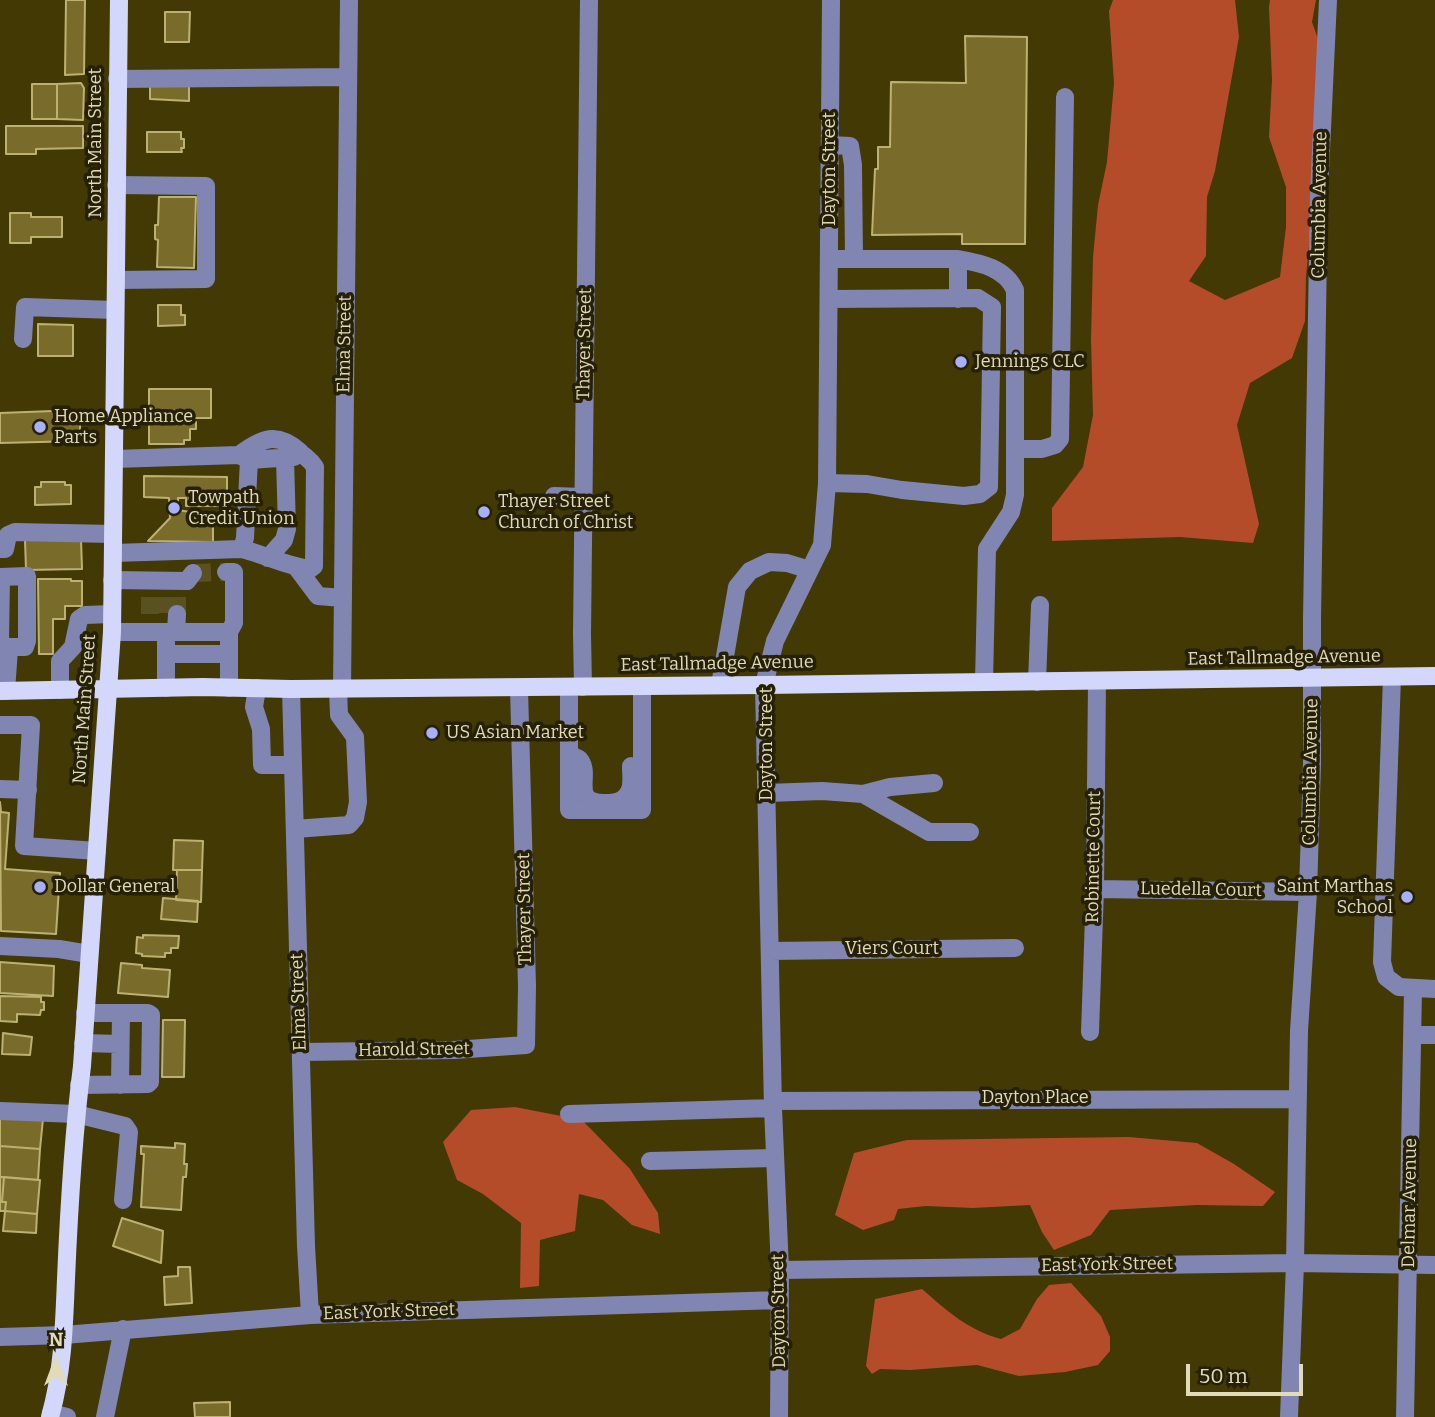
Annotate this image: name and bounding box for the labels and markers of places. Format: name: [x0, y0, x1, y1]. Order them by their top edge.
place label: Jennings CLC: [975, 351, 1085, 373]
marker: Jennings CLC: [953, 354, 969, 370]
place label: Home Appliance Parts: [54, 406, 193, 448]
marker: Home Appliance Parts: [32, 419, 48, 435]
place label: Towpath Credit Union: [188, 487, 295, 530]
place label: Thayer Street Church of Christ: [498, 491, 633, 534]
marker: Towpath Credit Union: [166, 500, 182, 516]
marker: Thayer Street Church of Christ: [476, 504, 492, 520]
place label: US Asian Market: [446, 722, 584, 744]
marker: US Asian Market: [424, 725, 440, 741]
place label: Dollar General: [54, 876, 175, 898]
place label: Saint Marthas School: [1276, 876, 1393, 918]
marker: Dollar General: [32, 879, 48, 895]
marker: Saint Marthas School: [1399, 889, 1415, 905]

